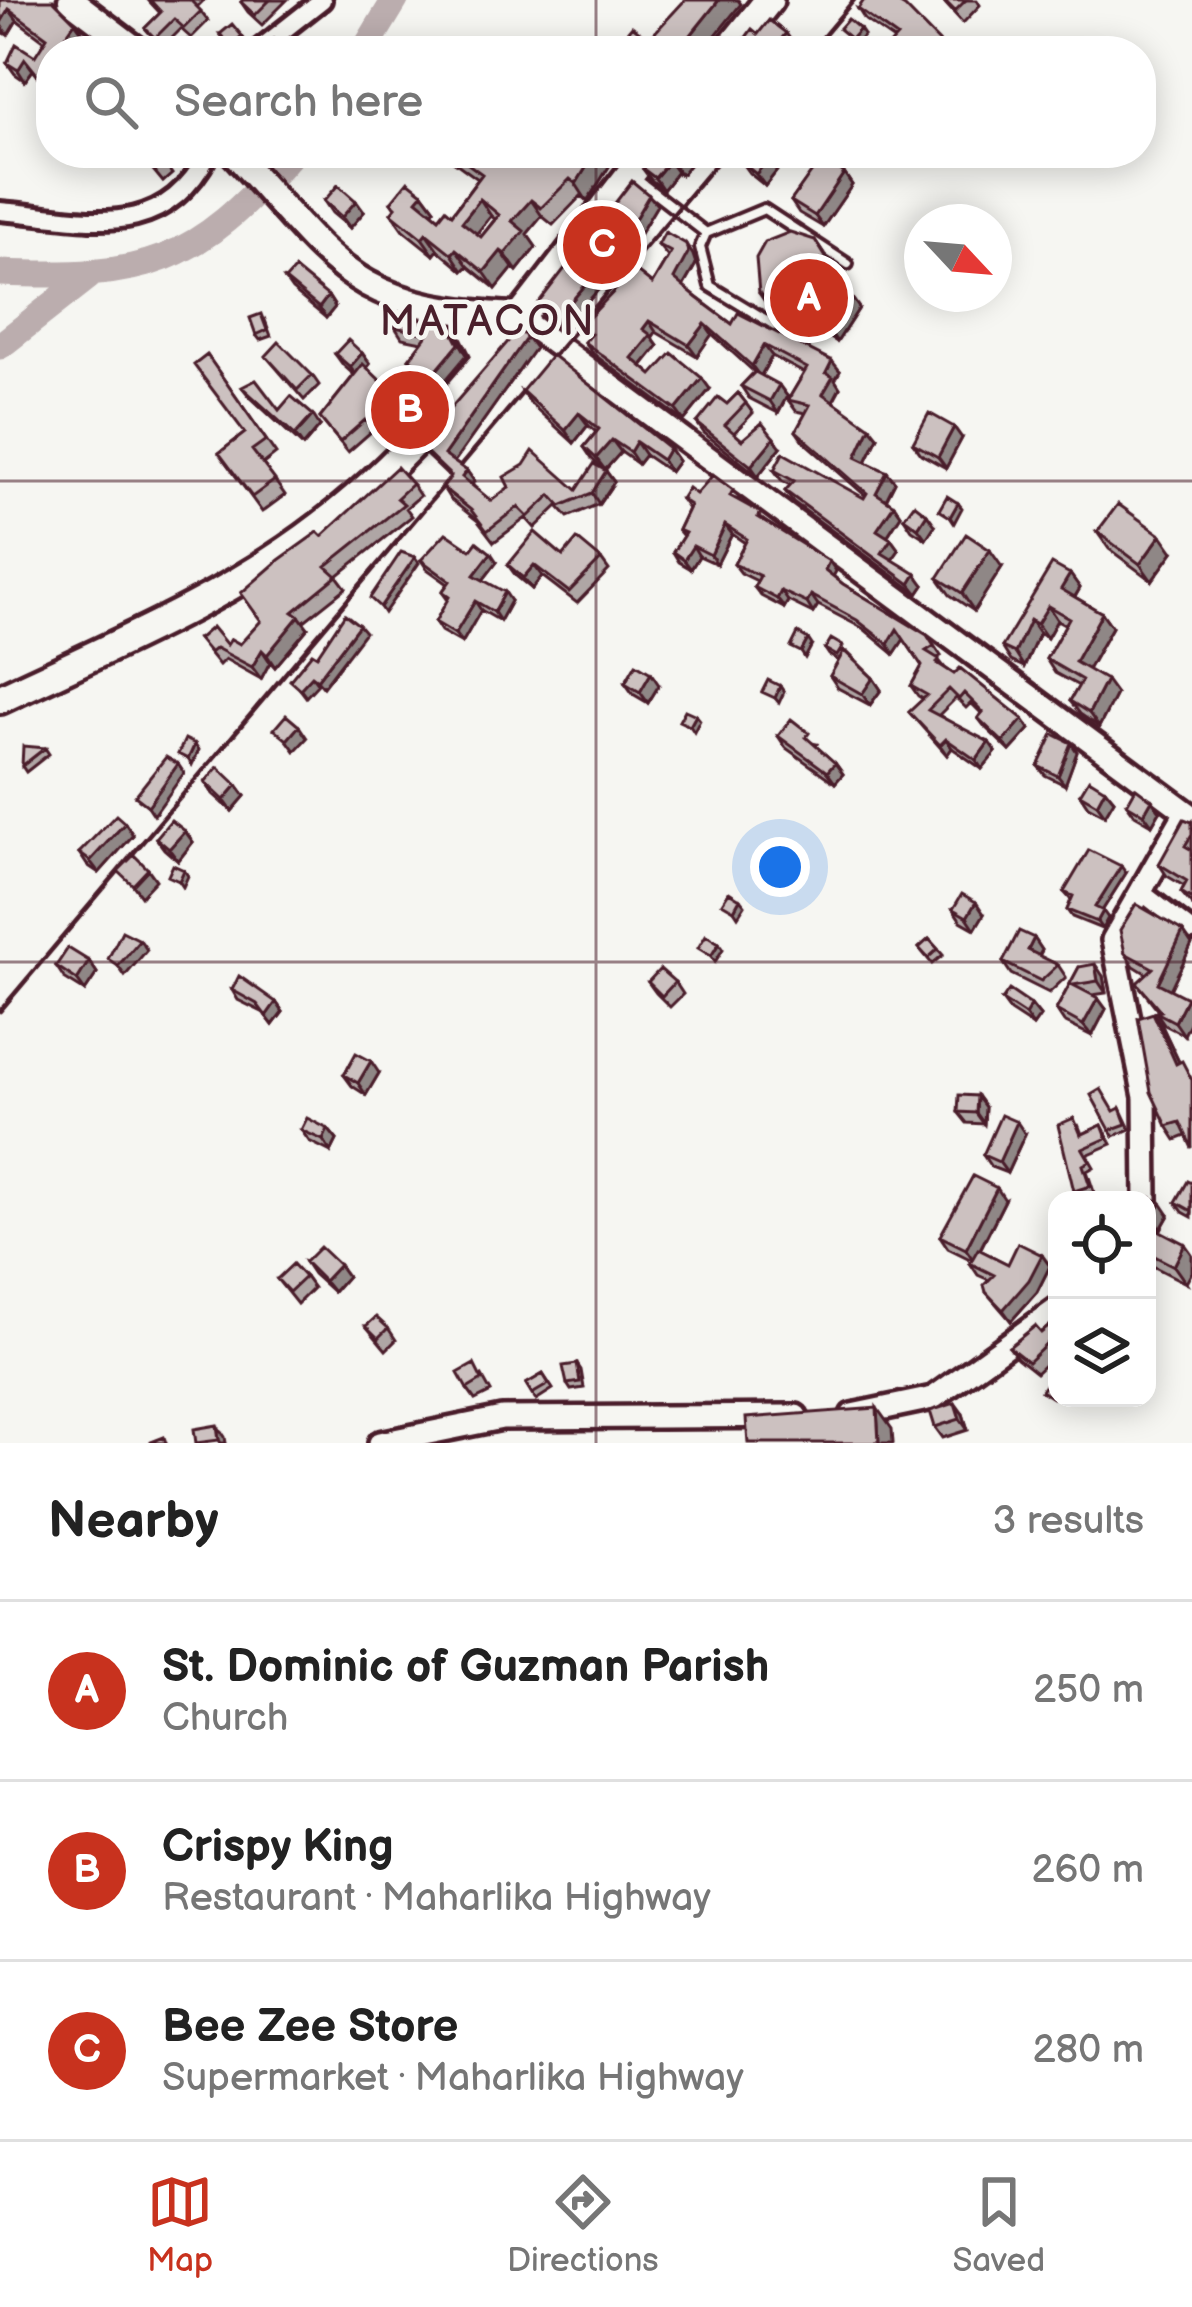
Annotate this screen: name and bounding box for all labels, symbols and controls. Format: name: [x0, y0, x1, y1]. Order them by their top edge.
search box: [36, 36, 1156, 168]
icon: search: [78, 69, 144, 135]
text: Search here: [174, 75, 423, 130]
pin: C: [563, 200, 641, 290]
north arrow: [904, 204, 1012, 312]
pin: A: [770, 253, 848, 343]
district label: MATACON: [379, 297, 597, 348]
pin: B: [371, 365, 449, 455]
your location: [750, 837, 810, 897]
map controls: [1048, 1191, 1156, 1407]
button: locate: [1048, 1191, 1156, 1299]
button: layers: [1048, 1299, 1156, 1407]
text: Nearby: [48, 1491, 219, 1552]
text: 3 results: [992, 1498, 1144, 1545]
text: St. Dominic of Guzman Parish: [162, 1640, 769, 1695]
text: A: [75, 1667, 99, 1714]
text: 250 m: [1033, 1667, 1144, 1714]
text: Church: [162, 1695, 288, 1742]
text: Crispy King: [162, 1820, 394, 1875]
text: B: [73, 1847, 101, 1894]
text: 260 m: [1031, 1847, 1144, 1894]
text: Restaurant · Maharlika Highway: [162, 1875, 711, 1922]
text: Bee Zee Store: [162, 2000, 458, 2055]
text: C: [73, 2027, 101, 2074]
text: 280 m: [1033, 2027, 1144, 2074]
text: Supermarket · Maharlika Highway: [162, 2055, 744, 2102]
tab: Map: [147, 2169, 213, 2281]
tab: Directions: [507, 2169, 659, 2281]
tab: Saved: [952, 2169, 1045, 2281]

